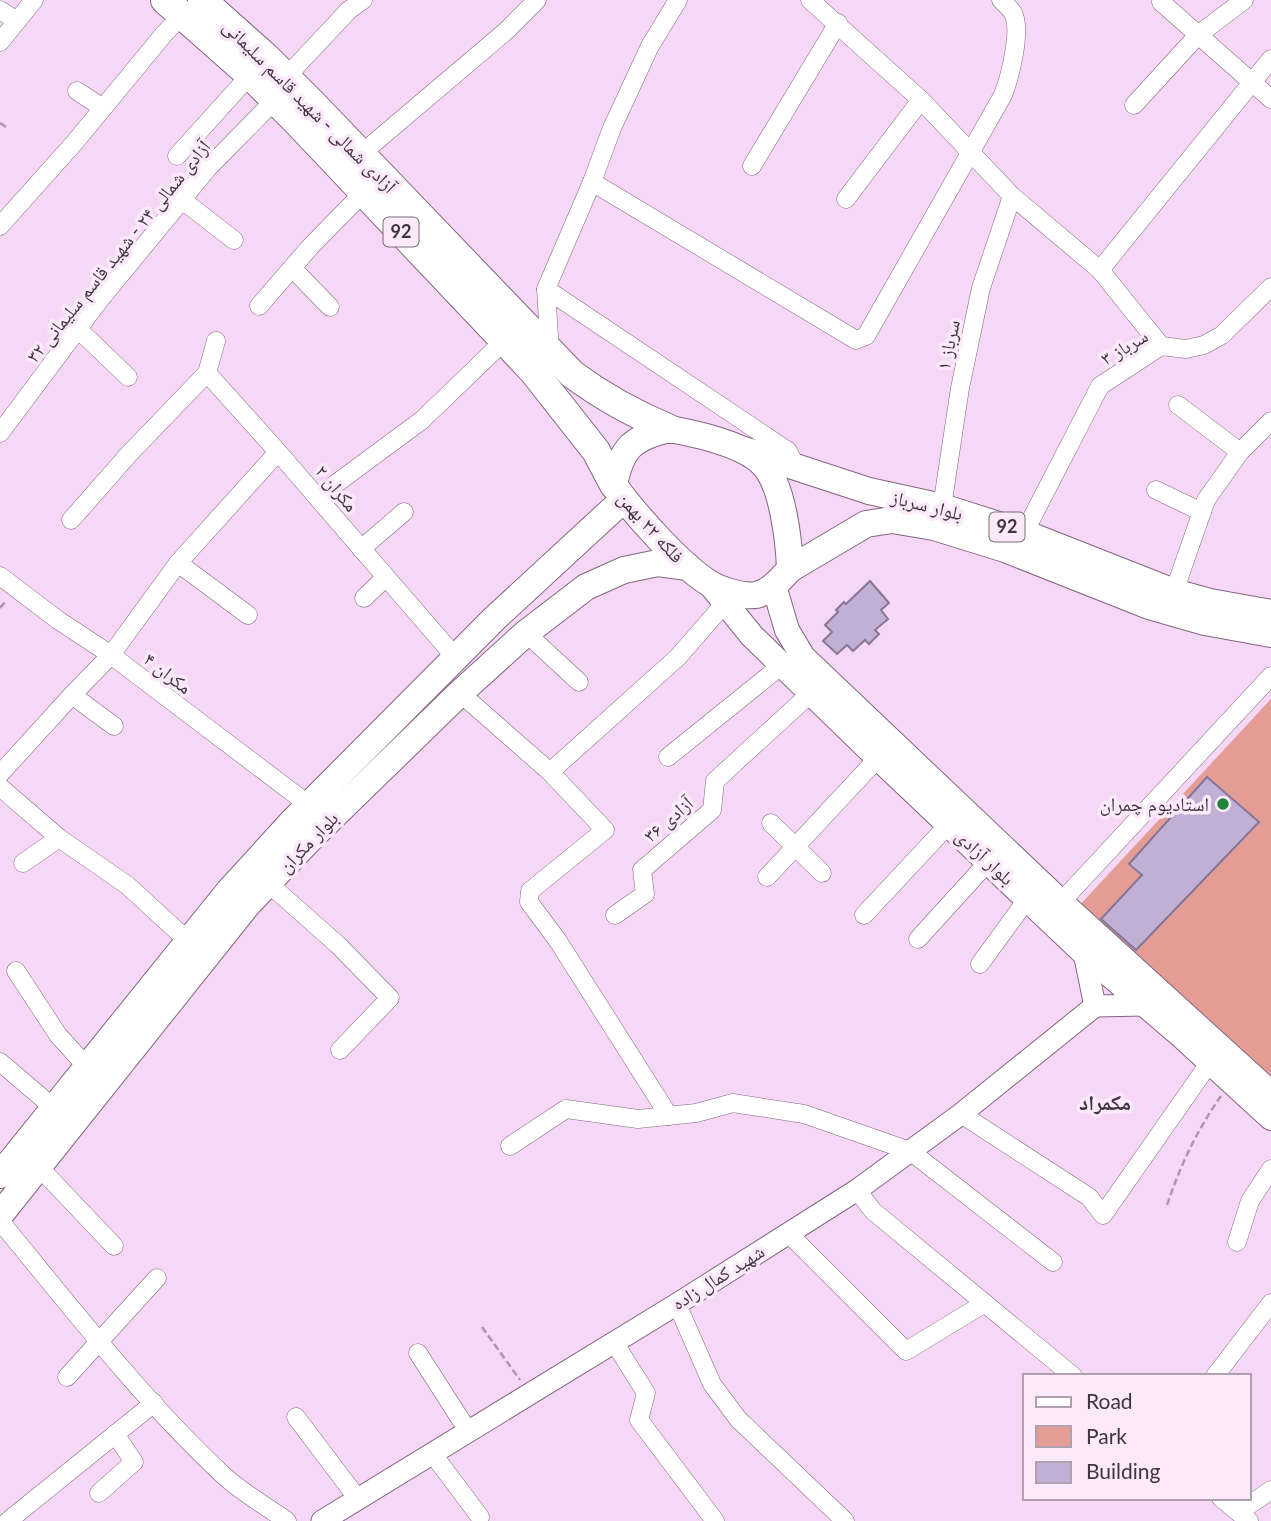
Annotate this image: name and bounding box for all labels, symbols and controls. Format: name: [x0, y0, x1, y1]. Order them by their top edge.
street label: آزادی شمالی - شهید قاسم سلیمانی: [218, 14, 403, 199]
street label: آزادی شمالی ۲۴ - شهید قاسم سلیمانی ۳۲: [21, 134, 217, 368]
road number: 92: [384, 218, 418, 246]
street label: سرباز ۱: [931, 318, 965, 372]
street label: سرباز ۳: [1096, 324, 1152, 370]
street label: مکران ۲: [310, 460, 364, 516]
street label: بلوار سرباز: [888, 484, 965, 525]
street label: فلکه ۲۲ بهمن: [613, 486, 689, 568]
road number: 92: [990, 512, 1024, 542]
street label: مکران ۴: [139, 647, 197, 699]
street label: آزادی ۳۶: [638, 790, 699, 847]
place label: استادیوم چمران: [1100, 792, 1209, 818]
marker: استادیوم چمران: [1215, 796, 1231, 812]
street label: بلوار مکران: [273, 806, 343, 878]
street label: بلوار آزادی: [951, 824, 1019, 890]
district label: مکمراد: [1079, 1089, 1131, 1115]
street label: شهید کمال زاده: [667, 1239, 769, 1315]
legend: [1023, 1374, 1250, 1500]
text: Road: [1086, 1388, 1133, 1413]
text: Park: [1086, 1423, 1127, 1448]
text: Building: [1086, 1458, 1161, 1483]

